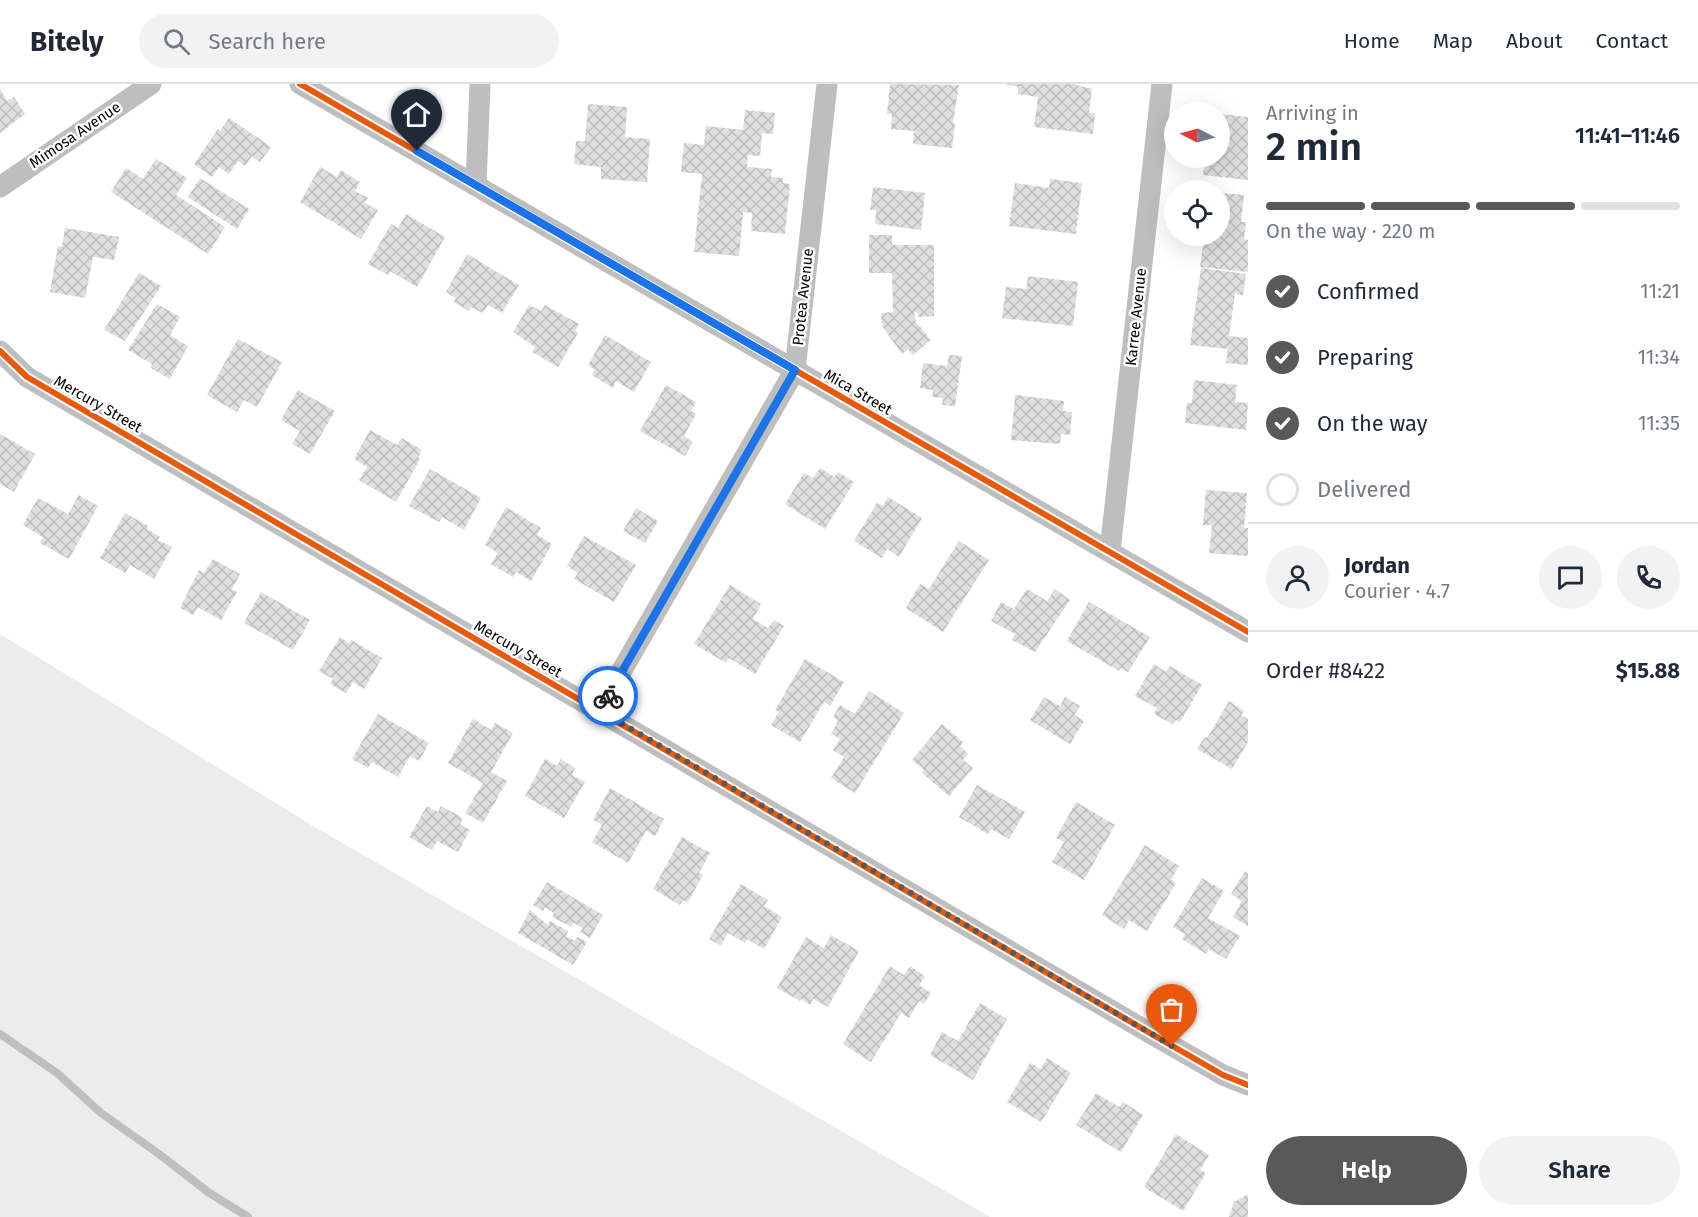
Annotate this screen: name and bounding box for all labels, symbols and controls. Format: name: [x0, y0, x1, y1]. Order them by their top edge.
search box: [139, 14, 559, 68]
text: Bitely: [30, 25, 103, 58]
icon: search: [160, 25, 193, 58]
text: Search here: [208, 28, 326, 55]
text: Home: [1344, 28, 1400, 54]
text: Map: [1433, 28, 1473, 54]
text: About: [1506, 28, 1563, 54]
text: Contact: [1596, 28, 1668, 54]
pin: [391, 89, 442, 151]
street label: Mimosa Avenue: [26, 98, 124, 172]
icon: home: [400, 98, 433, 131]
text: Arriving in: [1266, 101, 1359, 125]
north arrow: [1164, 102, 1230, 168]
map controls: [1164, 102, 1230, 246]
text: 11:41–11:46: [1575, 122, 1680, 149]
text: 2 min: [1266, 124, 1362, 170]
button: locate: [1164, 180, 1230, 246]
text: On the way · 220 m: [1266, 219, 1435, 243]
street label: Protea Avenue: [789, 247, 817, 347]
street label: Karree Avenue: [1122, 267, 1150, 367]
icon: check: [1266, 275, 1299, 308]
text: Confirmed: [1317, 278, 1420, 305]
text: 11:21: [1640, 279, 1680, 303]
icon: check: [1266, 341, 1299, 374]
text: Preparing: [1317, 344, 1413, 371]
text: 11:34: [1637, 345, 1680, 369]
street label: Mica Street: [821, 365, 896, 419]
street label: Mercury Street: [51, 372, 146, 437]
icon: check: [1266, 407, 1299, 440]
text: On the way: [1317, 410, 1428, 437]
text: 11:35: [1638, 411, 1680, 435]
text: Delivered: [1317, 476, 1412, 503]
button: person: [1266, 546, 1329, 609]
button: chat: [1539, 546, 1602, 609]
button: phone: [1617, 546, 1680, 609]
text: Jordan: [1344, 552, 1410, 579]
text: Courier · 4.7: [1344, 579, 1450, 603]
street label: Mercury Street: [471, 617, 566, 682]
text: Order #8422: [1266, 657, 1385, 684]
text: $15.88: [1616, 657, 1680, 684]
courier: [578, 666, 638, 726]
icon: bike: [592, 680, 625, 713]
pin: [1146, 984, 1197, 1046]
icon: bag: [1155, 993, 1188, 1026]
button: Help: [1266, 1136, 1467, 1205]
button: Share: [1479, 1136, 1680, 1205]

